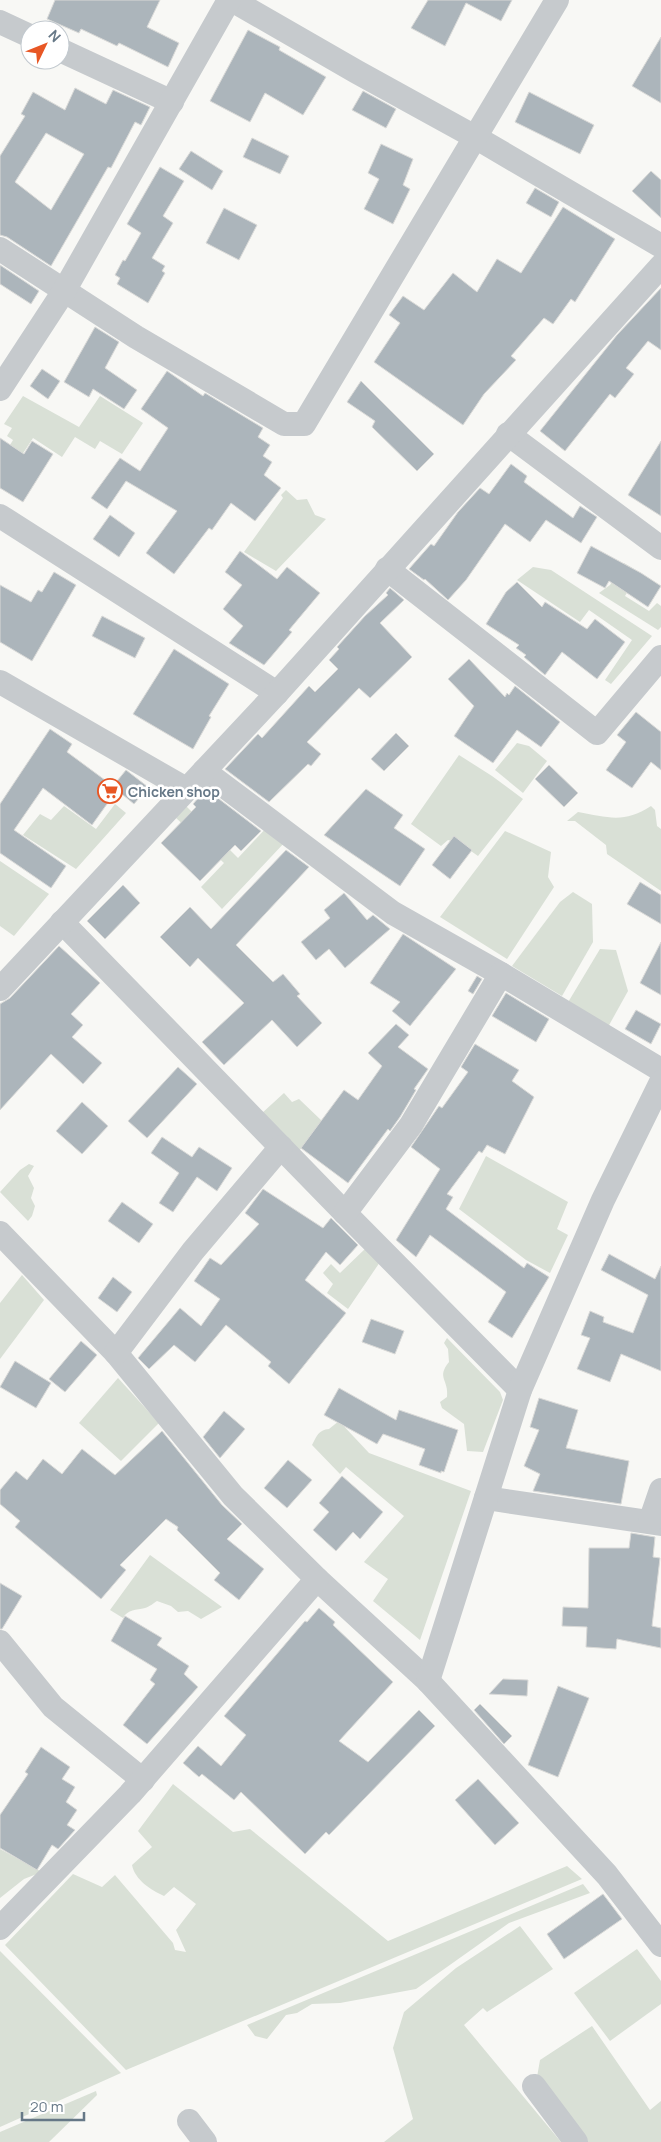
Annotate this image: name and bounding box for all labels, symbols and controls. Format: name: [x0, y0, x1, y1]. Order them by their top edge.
north arrow: [20, 20, 70, 70]
text: N: [44, 26, 65, 46]
supermarket icon: Chicken shop: [97, 778, 123, 804]
place label: Chicken shop: [128, 782, 220, 801]
scale bar: [22, 2090, 85, 2122]
text: 20 m: [30, 2096, 63, 2117]

